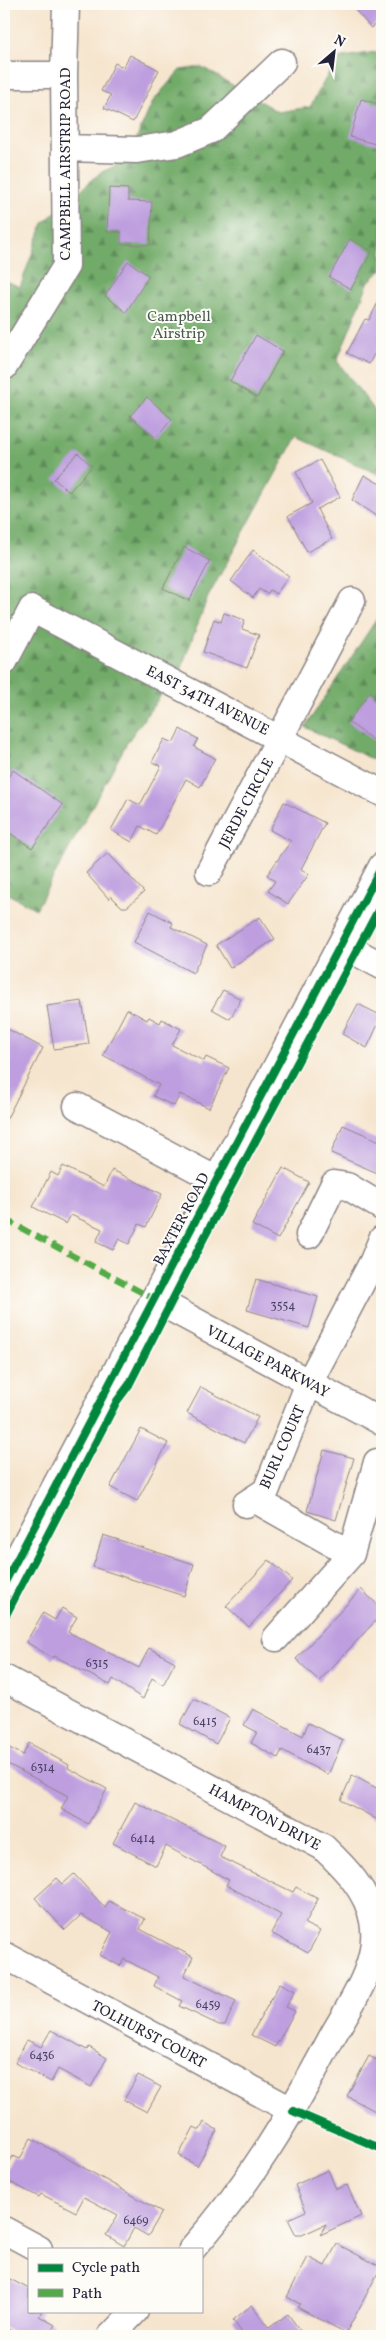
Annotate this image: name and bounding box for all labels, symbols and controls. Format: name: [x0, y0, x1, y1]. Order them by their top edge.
north arrow: [308, 28, 358, 78]
text: N: [330, 31, 348, 53]
street label: CAMPBELL AIRSTRIP ROAD: [56, 68, 77, 260]
park label: Campbell Airstrip: [147, 307, 211, 345]
street label: EAST 34TH AVENUE: [142, 661, 273, 741]
street label: JERDE CIRCLE: [215, 755, 280, 853]
street label: BAXTER ROAD: [149, 1170, 216, 1270]
house number: 3554: [271, 1298, 295, 1314]
street label: VILLAGE PARKWAY: [202, 1321, 333, 1404]
street label: BURL COURT: [256, 1402, 311, 1493]
house number: 6315: [86, 1656, 108, 1672]
house number: 6415: [193, 1714, 217, 1730]
house number: 6437: [307, 1742, 331, 1758]
house number: 6314: [31, 1760, 55, 1776]
street label: HAMPTON DRIVE: [205, 1780, 324, 1857]
house number: 6414: [131, 1831, 155, 1847]
street label: TOLHURST COURT: [87, 1996, 210, 2075]
house number: 6459: [196, 1997, 220, 2013]
house number: 6436: [30, 2048, 54, 2064]
house number: 6469: [123, 2213, 149, 2229]
legend: [28, 2248, 202, 2312]
text: Cycle path: [72, 2258, 140, 2279]
text: Path: [72, 2284, 102, 2305]

